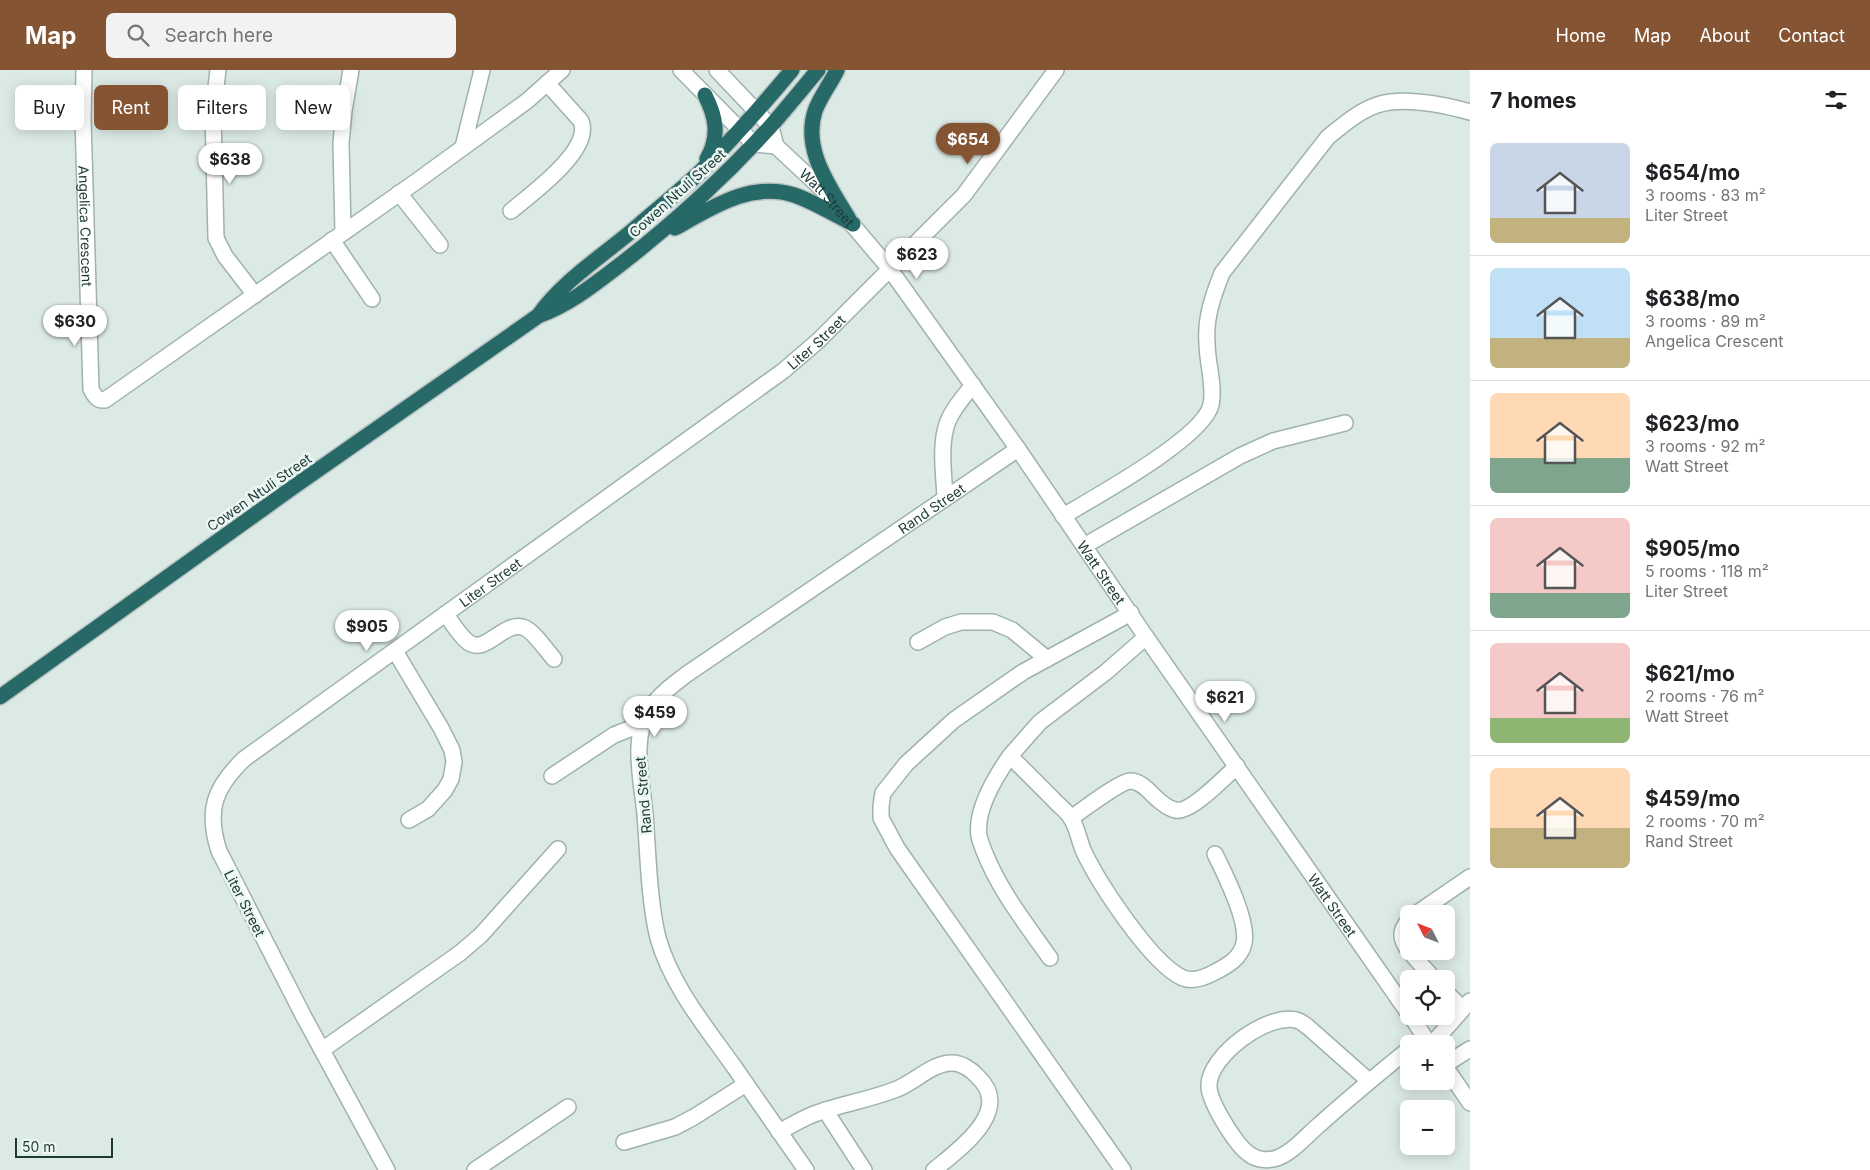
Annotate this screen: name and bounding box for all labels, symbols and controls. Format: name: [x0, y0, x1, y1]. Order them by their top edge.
search box: [106, 13, 456, 58]
text: Map: [25, 21, 76, 50]
icon: search: [124, 21, 152, 49]
text: Search here: [164, 24, 273, 47]
text: Home: [1556, 25, 1606, 46]
text: Map: [1634, 25, 1671, 46]
text: About: [1699, 25, 1750, 46]
text: Contact: [1778, 25, 1845, 46]
chip: Buy: [15, 85, 84, 130]
chip: Rent: [94, 85, 168, 130]
chip: Filters: [178, 85, 266, 130]
chip: New: [276, 85, 350, 130]
icon: filters: [1822, 86, 1850, 114]
text: 7 homes: [1490, 88, 1577, 113]
pin: $654: [938, 122, 998, 165]
text: $654: [947, 129, 989, 149]
pin: $638: [200, 142, 260, 185]
street label: Cowen Ntuli Street: [625, 145, 729, 241]
text: $638: [209, 149, 251, 169]
text: $654/mo: [1645, 160, 1740, 185]
icon: home: [1530, 163, 1590, 223]
street label: Angelica Crescent: [76, 165, 96, 287]
street label: Watt Street: [797, 165, 859, 230]
text: 3 rooms · 83 m²: [1645, 185, 1766, 205]
text: Liter Street: [1645, 205, 1728, 225]
pin: $623: [887, 238, 947, 280]
text: $623: [896, 244, 938, 264]
text: $638/mo: [1645, 286, 1740, 311]
icon: home: [1530, 288, 1590, 348]
pin: $630: [45, 304, 105, 347]
street label: Liter Street: [783, 310, 849, 372]
text: $630: [54, 311, 96, 331]
text: 3 rooms · 89 m²: [1645, 311, 1766, 331]
text: Angelica Crescent: [1645, 331, 1784, 351]
text: $623/mo: [1645, 411, 1739, 436]
icon: home: [1530, 413, 1590, 473]
text: 3 rooms · 92 m²: [1645, 436, 1766, 456]
street label: Cowen Ntuli Street: [203, 449, 315, 534]
text: Watt Street: [1645, 456, 1729, 476]
street label: Rand Street: [895, 479, 968, 537]
text: $905/mo: [1645, 536, 1740, 561]
street label: Watt Street: [1074, 537, 1130, 608]
icon: home: [1530, 538, 1590, 598]
street label: Liter Street: [456, 553, 525, 610]
text: 5 rooms · 118 m²: [1645, 561, 1769, 581]
text: Liter Street: [1645, 581, 1728, 601]
pin: $905: [337, 610, 397, 652]
text: $905: [346, 616, 388, 636]
text: $621/mo: [1645, 661, 1735, 686]
icon: home: [1530, 663, 1590, 723]
pin: $621: [1195, 680, 1255, 723]
text: 2 rooms · 76 m²: [1645, 686, 1765, 706]
text: $621: [1206, 687, 1244, 707]
pin: $459: [625, 696, 685, 738]
text: $459: [634, 702, 676, 722]
text: Watt Street: [1645, 706, 1729, 726]
street label: Rand Street: [631, 755, 655, 834]
text: $459/mo: [1645, 786, 1740, 811]
icon: home: [1530, 788, 1590, 848]
text: 2 rooms · 70 m²: [1645, 811, 1765, 831]
text: Rand Street: [1645, 831, 1733, 851]
street label: Liter Street: [221, 867, 269, 940]
street label: Watt Street: [1305, 870, 1361, 940]
north arrow: [1400, 905, 1455, 960]
map controls: [1400, 905, 1455, 1155]
button: locate: [1400, 970, 1455, 1025]
button: +: [1400, 1035, 1455, 1090]
button: −: [1400, 1100, 1455, 1155]
scale bar: [15, 1135, 112, 1158]
text: 50 m: [22, 1138, 56, 1155]

